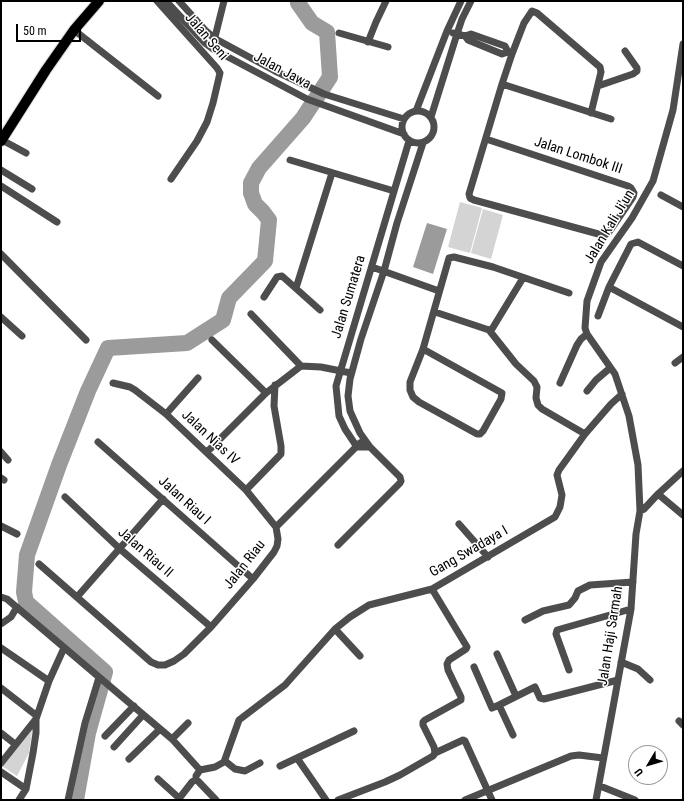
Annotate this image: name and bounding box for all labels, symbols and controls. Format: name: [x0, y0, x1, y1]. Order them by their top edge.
street label: Jalan Seni: [181, 10, 231, 64]
scale bar: [18, 16, 83, 42]
text: 50 m: [23, 24, 47, 38]
street label: Jalan Jawa: [250, 49, 314, 93]
street label: Jalan Lombok III: [532, 134, 624, 178]
street label: Jalan Kali Ji'un: [581, 187, 639, 267]
street label: Jalan Sumatera: [328, 253, 370, 341]
street label: Jalan Nias IV: [178, 407, 242, 469]
street label: Jalan Riau I: [155, 473, 213, 529]
street label: Gang Swadaya I: [427, 523, 511, 581]
street label: Jalan Riau II: [114, 524, 176, 582]
street label: Jalan Riau: [221, 537, 269, 593]
street label: Jalan Haji Sarmah: [595, 585, 627, 687]
north arrow: [628, 745, 668, 785]
text: U: [632, 766, 646, 779]

